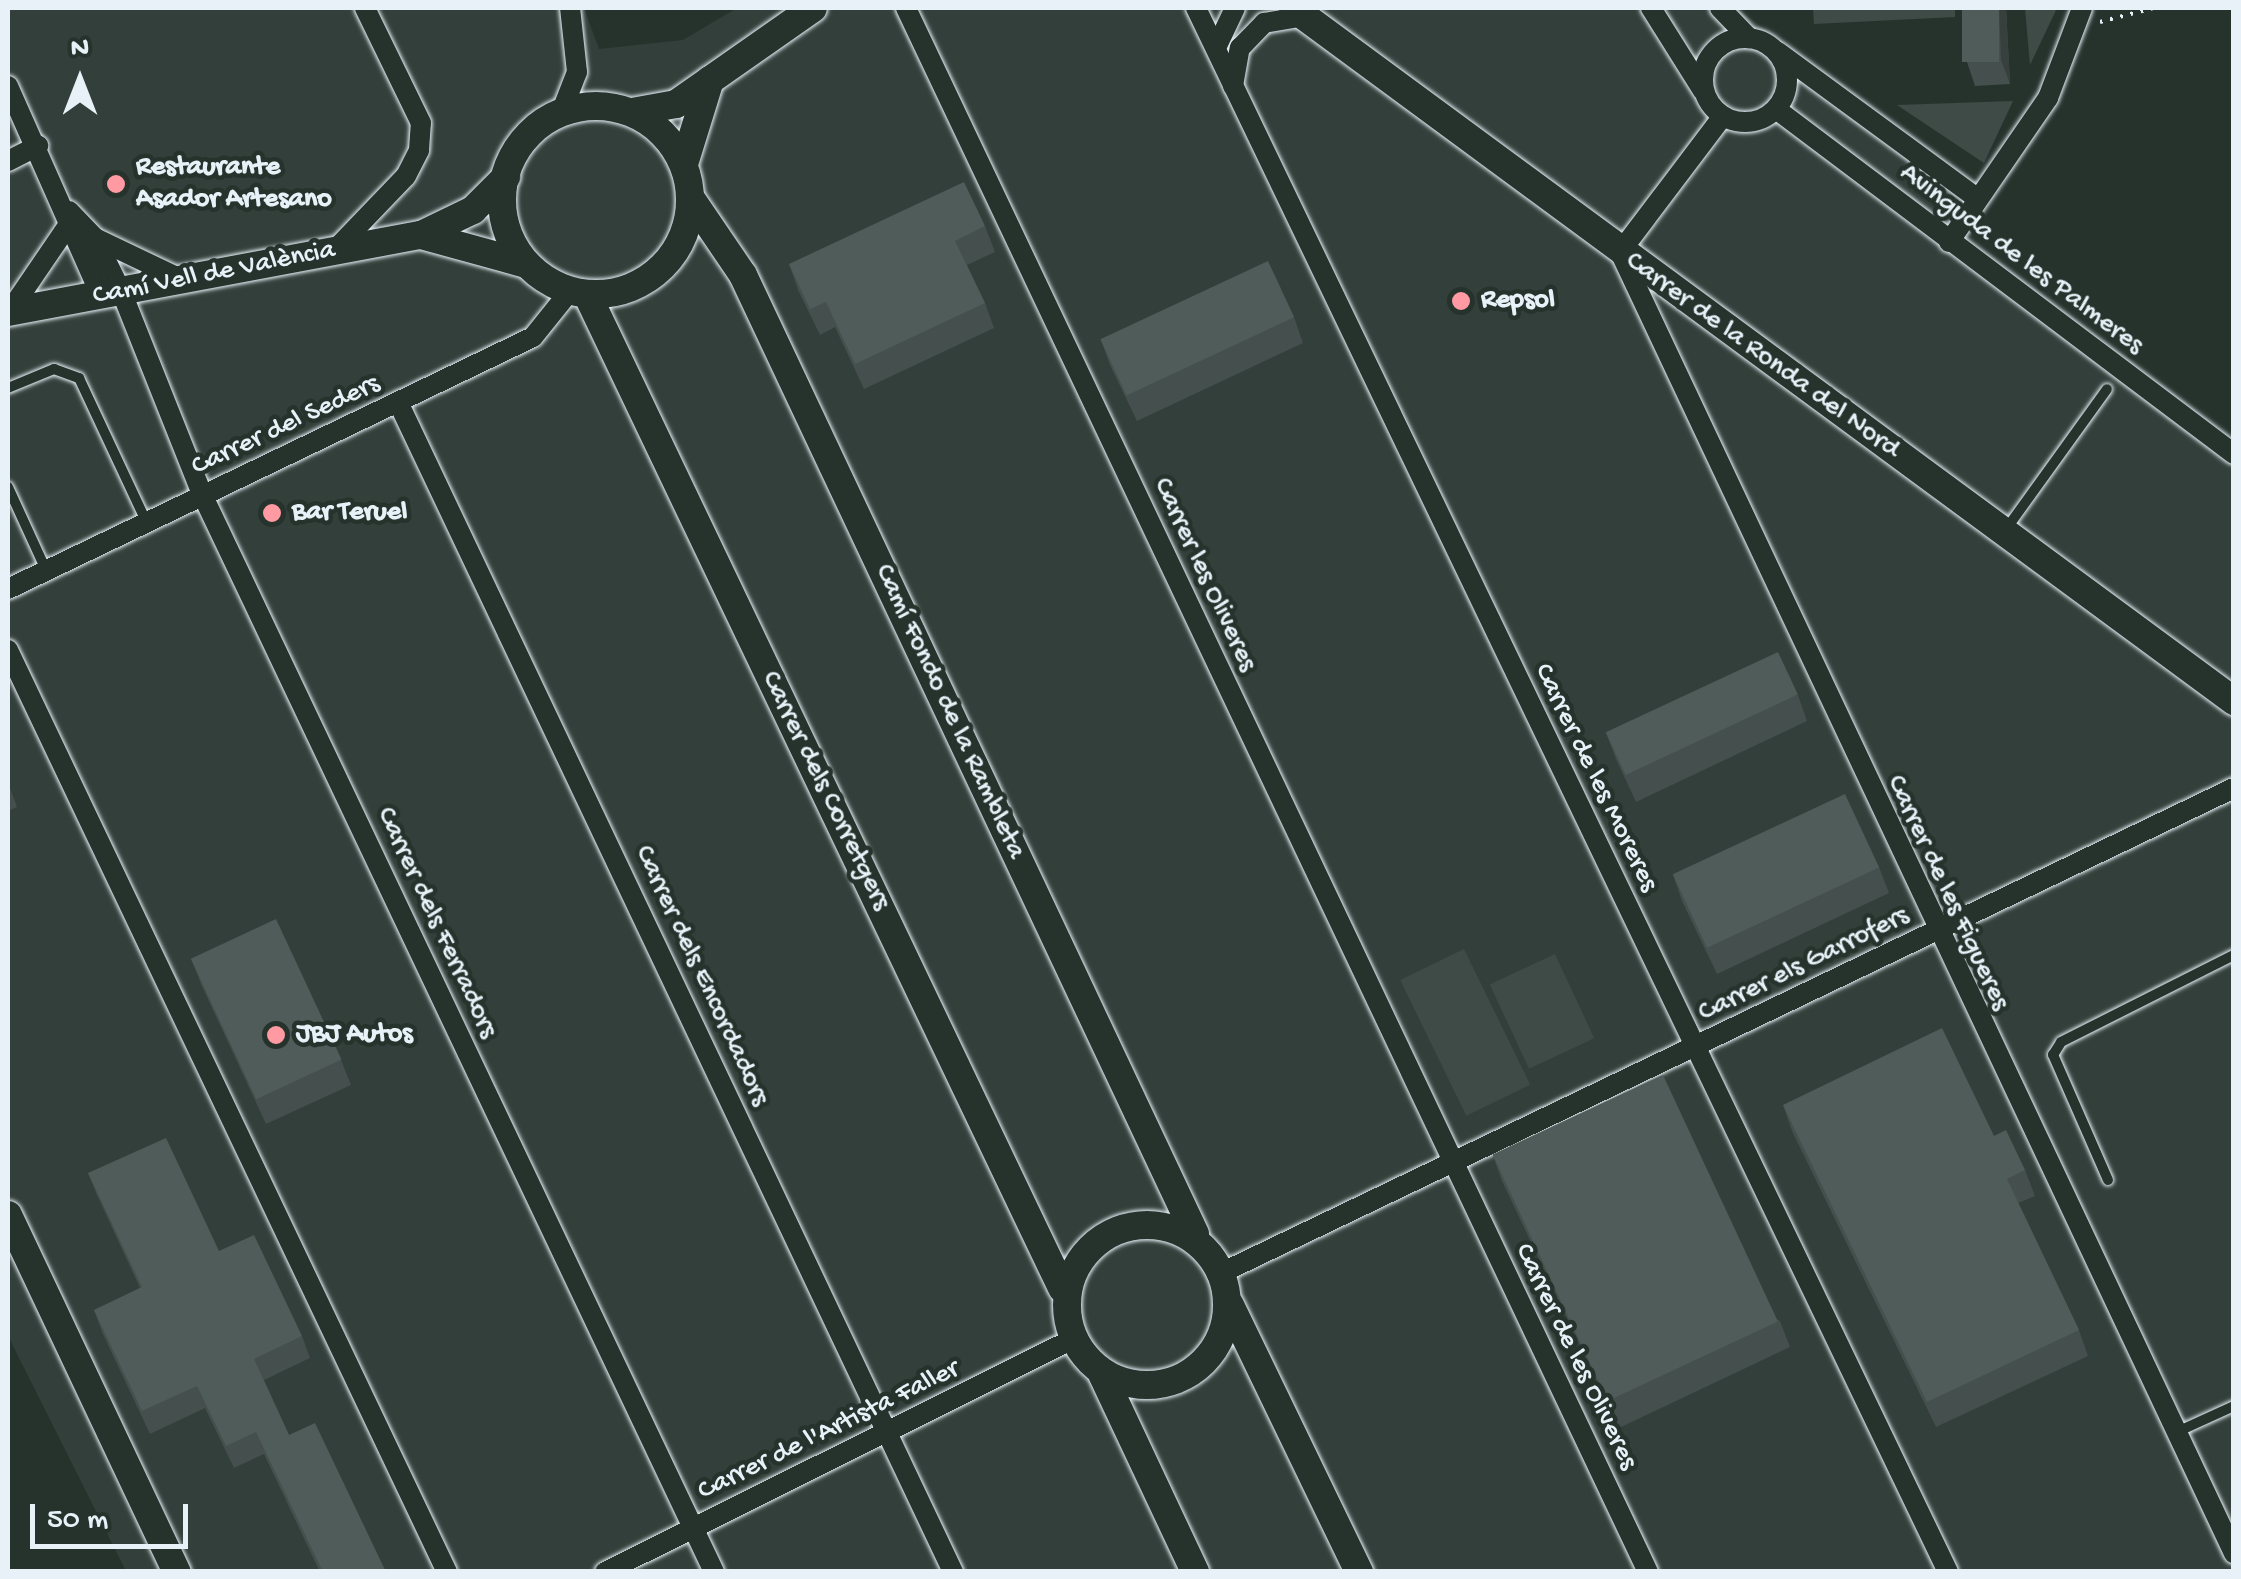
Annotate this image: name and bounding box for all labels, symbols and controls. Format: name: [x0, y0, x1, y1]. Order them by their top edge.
north arrow: [30, 30, 130, 130]
text: N: [71, 33, 89, 66]
place label: Restaurante Asador Artesano: [136, 151, 332, 217]
street label: Avinguda de les Palmeres: [1892, 157, 2150, 363]
marker: Restaurante Asador Artesano: [105, 173, 127, 195]
street label: Camí Vell de València: [90, 234, 338, 314]
street label: Carrer de la Ronda del Nord: [1618, 245, 1906, 467]
place label: Repsol: [1481, 284, 1555, 318]
marker: Repsol: [1450, 290, 1472, 312]
street label: Carrer del Seders: [187, 368, 385, 484]
street label: Carrer les Oliveres: [1144, 473, 1264, 677]
place label: Bar Teruel: [292, 496, 407, 530]
marker: Bar Teruel: [261, 502, 283, 524]
street label: Camí Fondo de la Rambleta: [866, 559, 1032, 865]
street label: Carrer de les Moreres: [1525, 658, 1665, 898]
street label: Carrer dels Corretgers: [753, 666, 897, 916]
street label: Carrer de les Figueres: [1878, 770, 2016, 1016]
street label: Carrer dels Ferradors: [368, 802, 504, 1044]
street label: Carrer dels Encordadors: [626, 841, 776, 1111]
street label: Carrer els Garrofers: [1693, 900, 1915, 1030]
place label: JBJ Autos: [296, 1018, 413, 1052]
marker: JBJ Autos: [265, 1024, 287, 1046]
street label: Carrer de les Oliveres: [1506, 1239, 1644, 1475]
street label: Carrer de l'Artista Faller: [693, 1353, 965, 1509]
scale bar: [35, 1484, 192, 1546]
text: 50 m: [47, 1504, 108, 1539]

